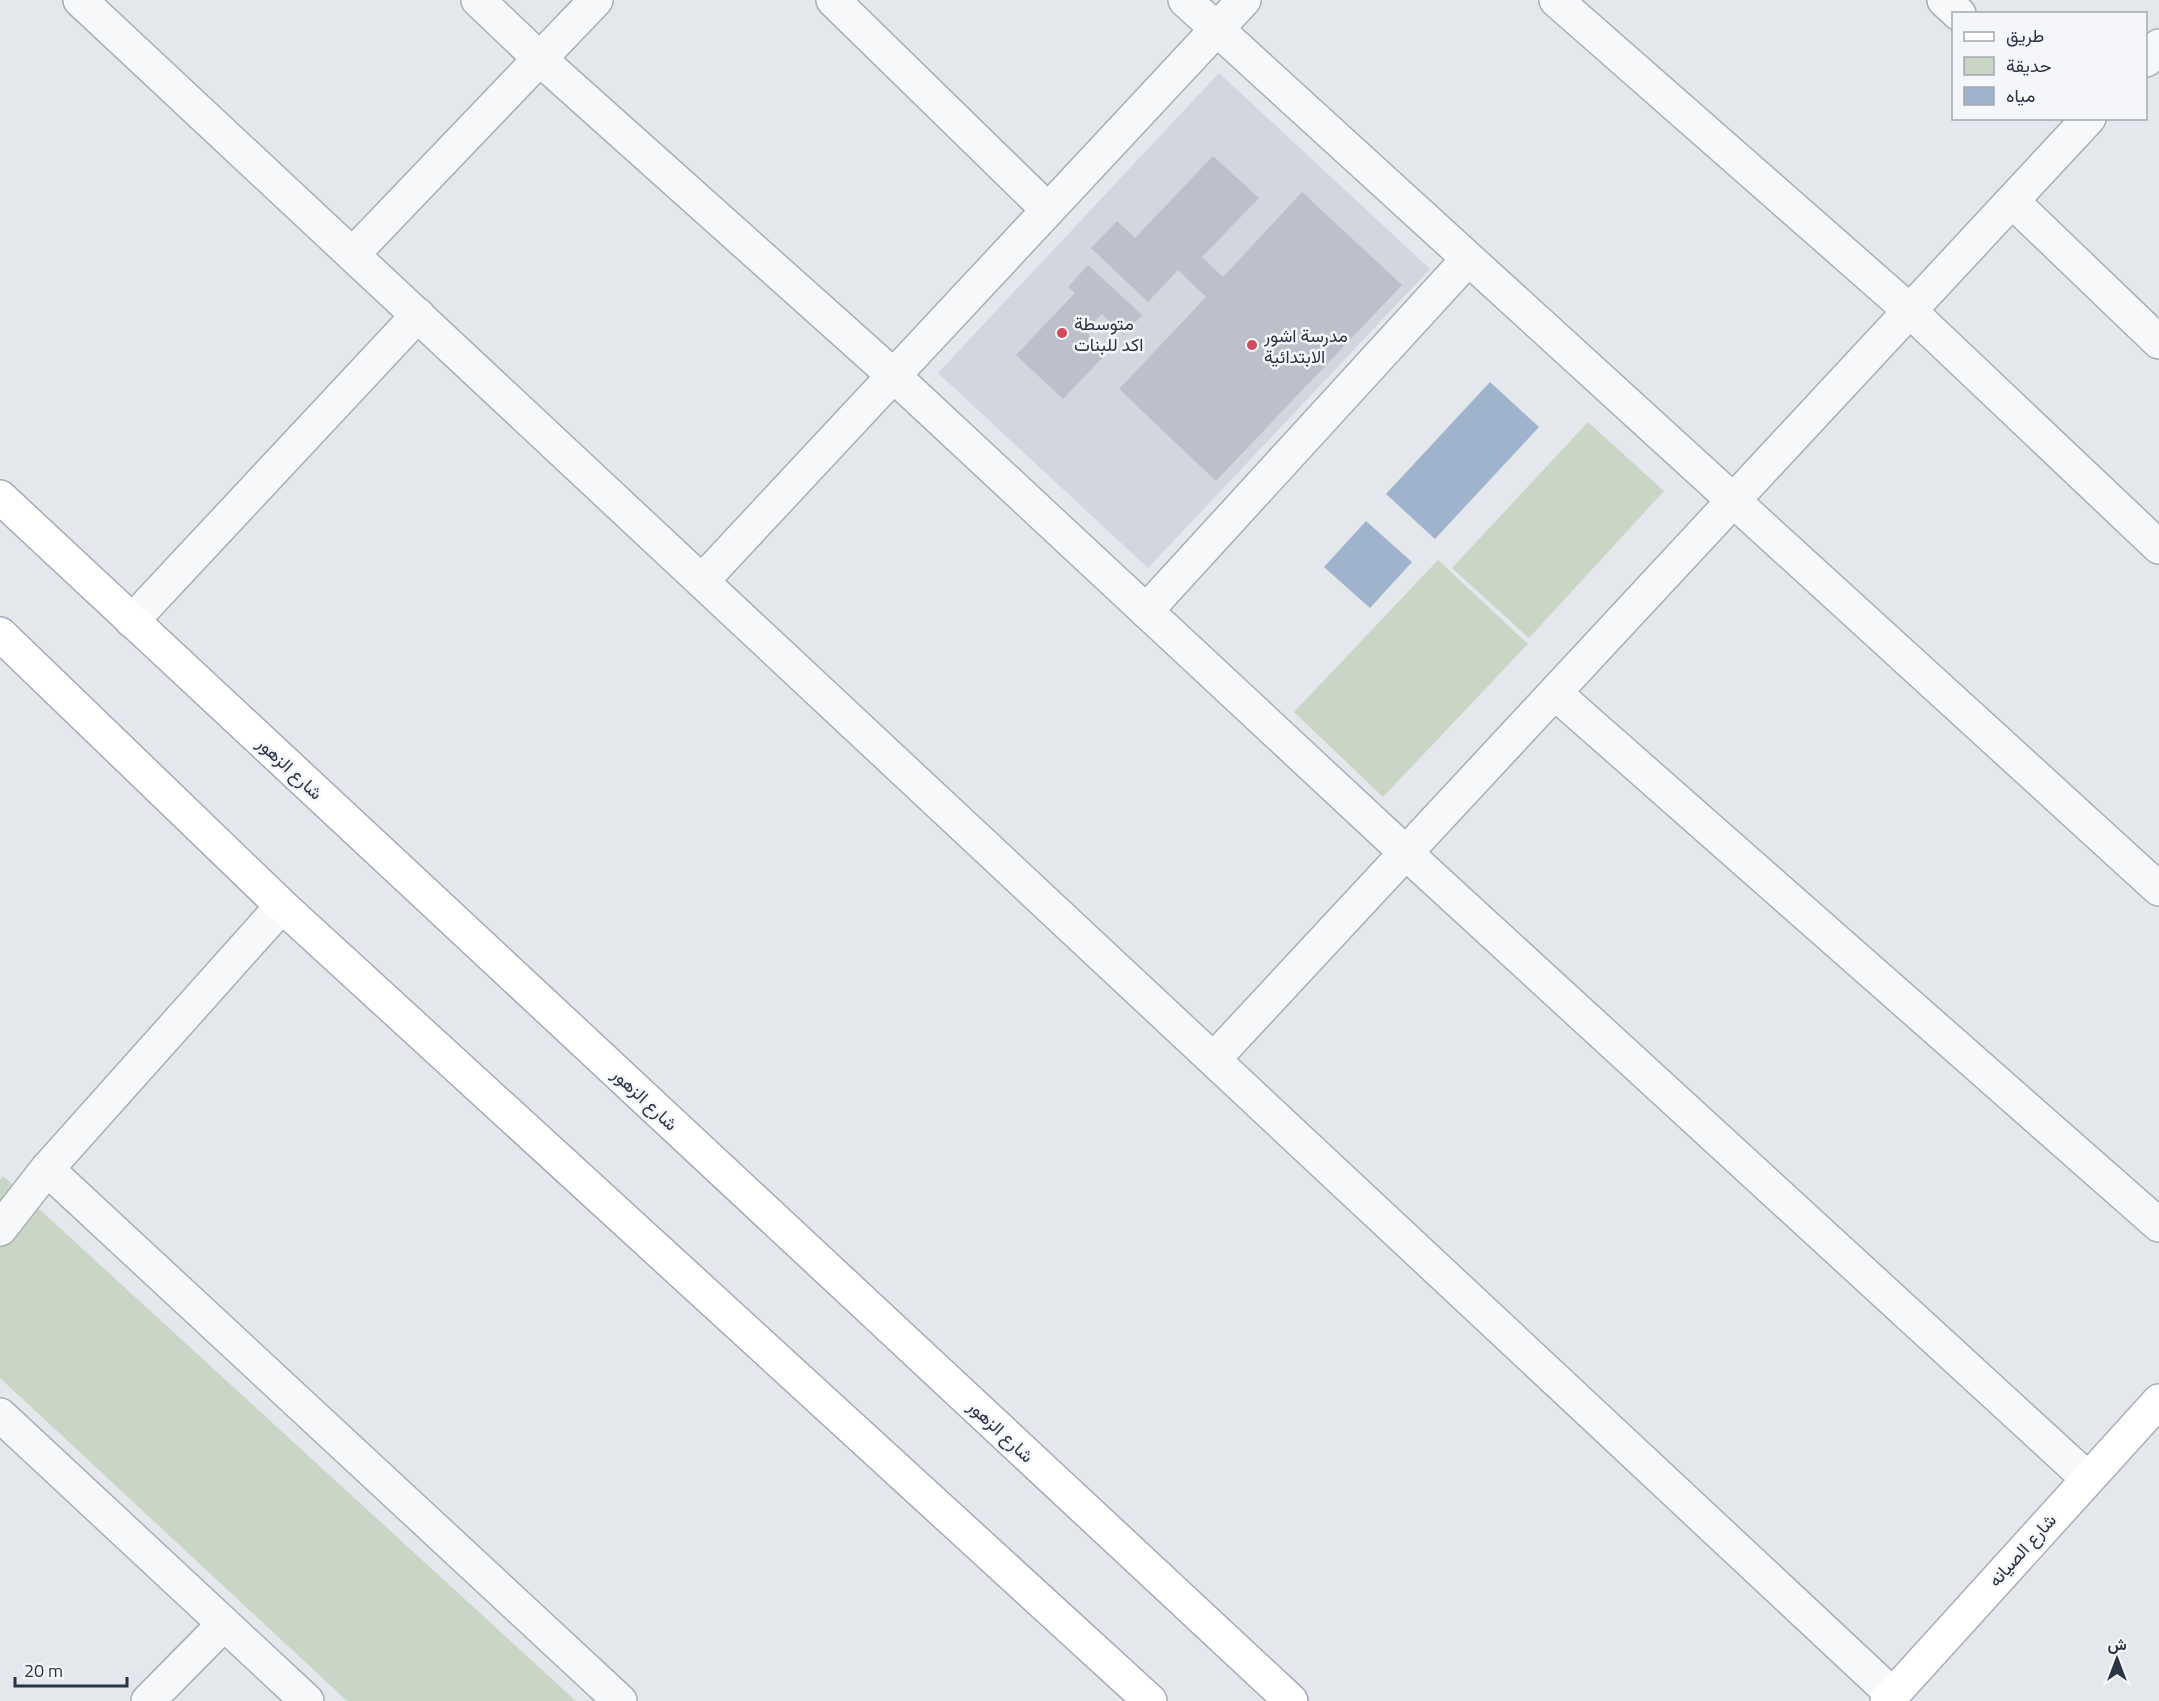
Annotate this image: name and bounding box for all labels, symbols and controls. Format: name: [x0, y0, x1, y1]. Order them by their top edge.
legend: [1952, 12, 2147, 120]
text: طريق: [2006, 22, 2044, 49]
text: حديقة: [2006, 52, 2052, 79]
text: مياه: [2006, 82, 2035, 109]
place label: متوسطة اكد للبنات: [1074, 310, 1143, 358]
place label: مدرسة اشور الابتدائية: [1263, 322, 1348, 370]
marker: متوسطة اكد للبنات: [1055, 326, 1069, 340]
marker: مدرسة اشور الابتدائية: [1245, 338, 1259, 352]
street label: شارع الزهور: [250, 730, 329, 806]
street label: شارع الزهور: [605, 1061, 684, 1137]
street label: شارع الزهور: [961, 1393, 1040, 1469]
street label: شارع الصيانه: [1982, 1507, 2062, 1593]
north arrow: [2087, 1629, 2147, 1689]
text: ش: [2107, 1632, 2127, 1656]
scale bar: [15, 1650, 128, 1688]
text: 20 m: [24, 1657, 63, 1684]

